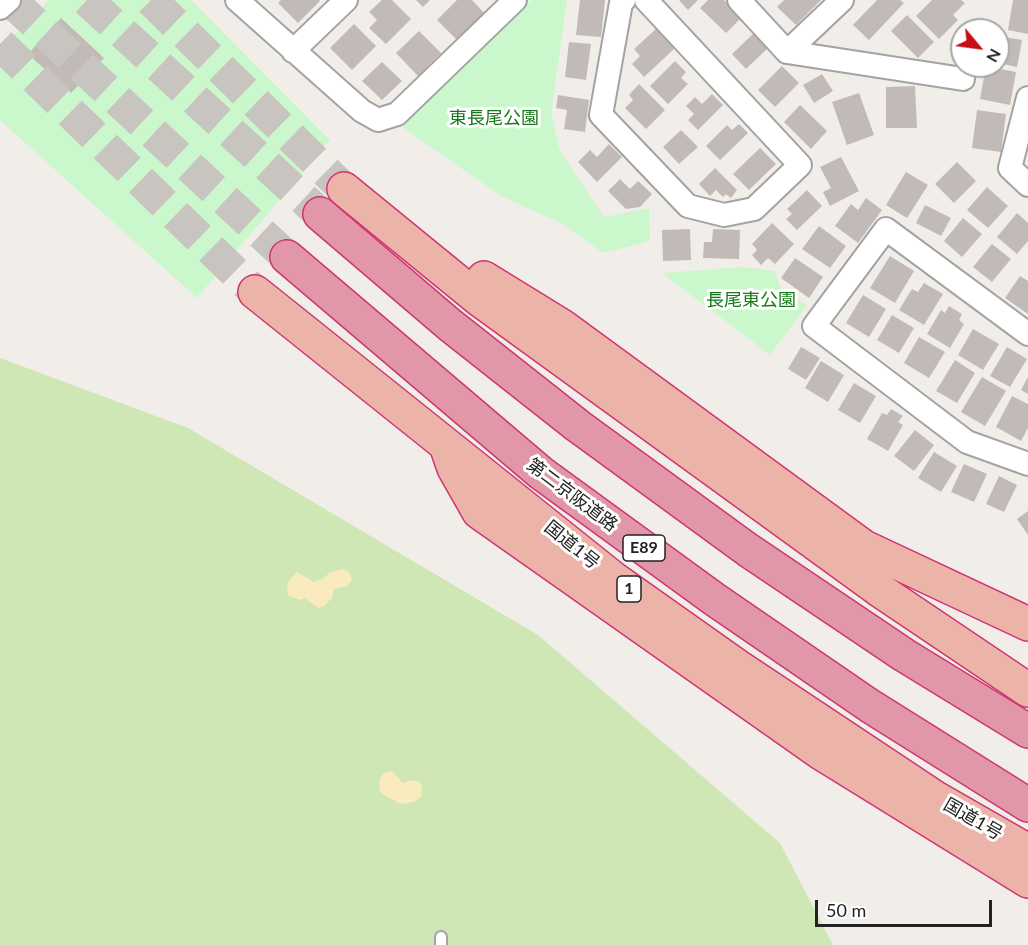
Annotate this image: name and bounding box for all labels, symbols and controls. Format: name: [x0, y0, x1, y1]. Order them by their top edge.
north arrow: [950, 18, 1010, 78]
text: N: [983, 46, 1006, 66]
park label: 東長尾公園: [449, 107, 539, 129]
park label: 長尾東公園: [706, 289, 796, 311]
street label: 第二京阪道路: [522, 454, 622, 536]
street label: 国道1号: [540, 516, 604, 574]
road number: E89: [623, 535, 665, 561]
road number: 1: [617, 576, 641, 602]
street label: 国道1号: [940, 794, 1006, 844]
scale bar: [818, 888, 995, 926]
text: 50 m: [826, 899, 866, 921]

